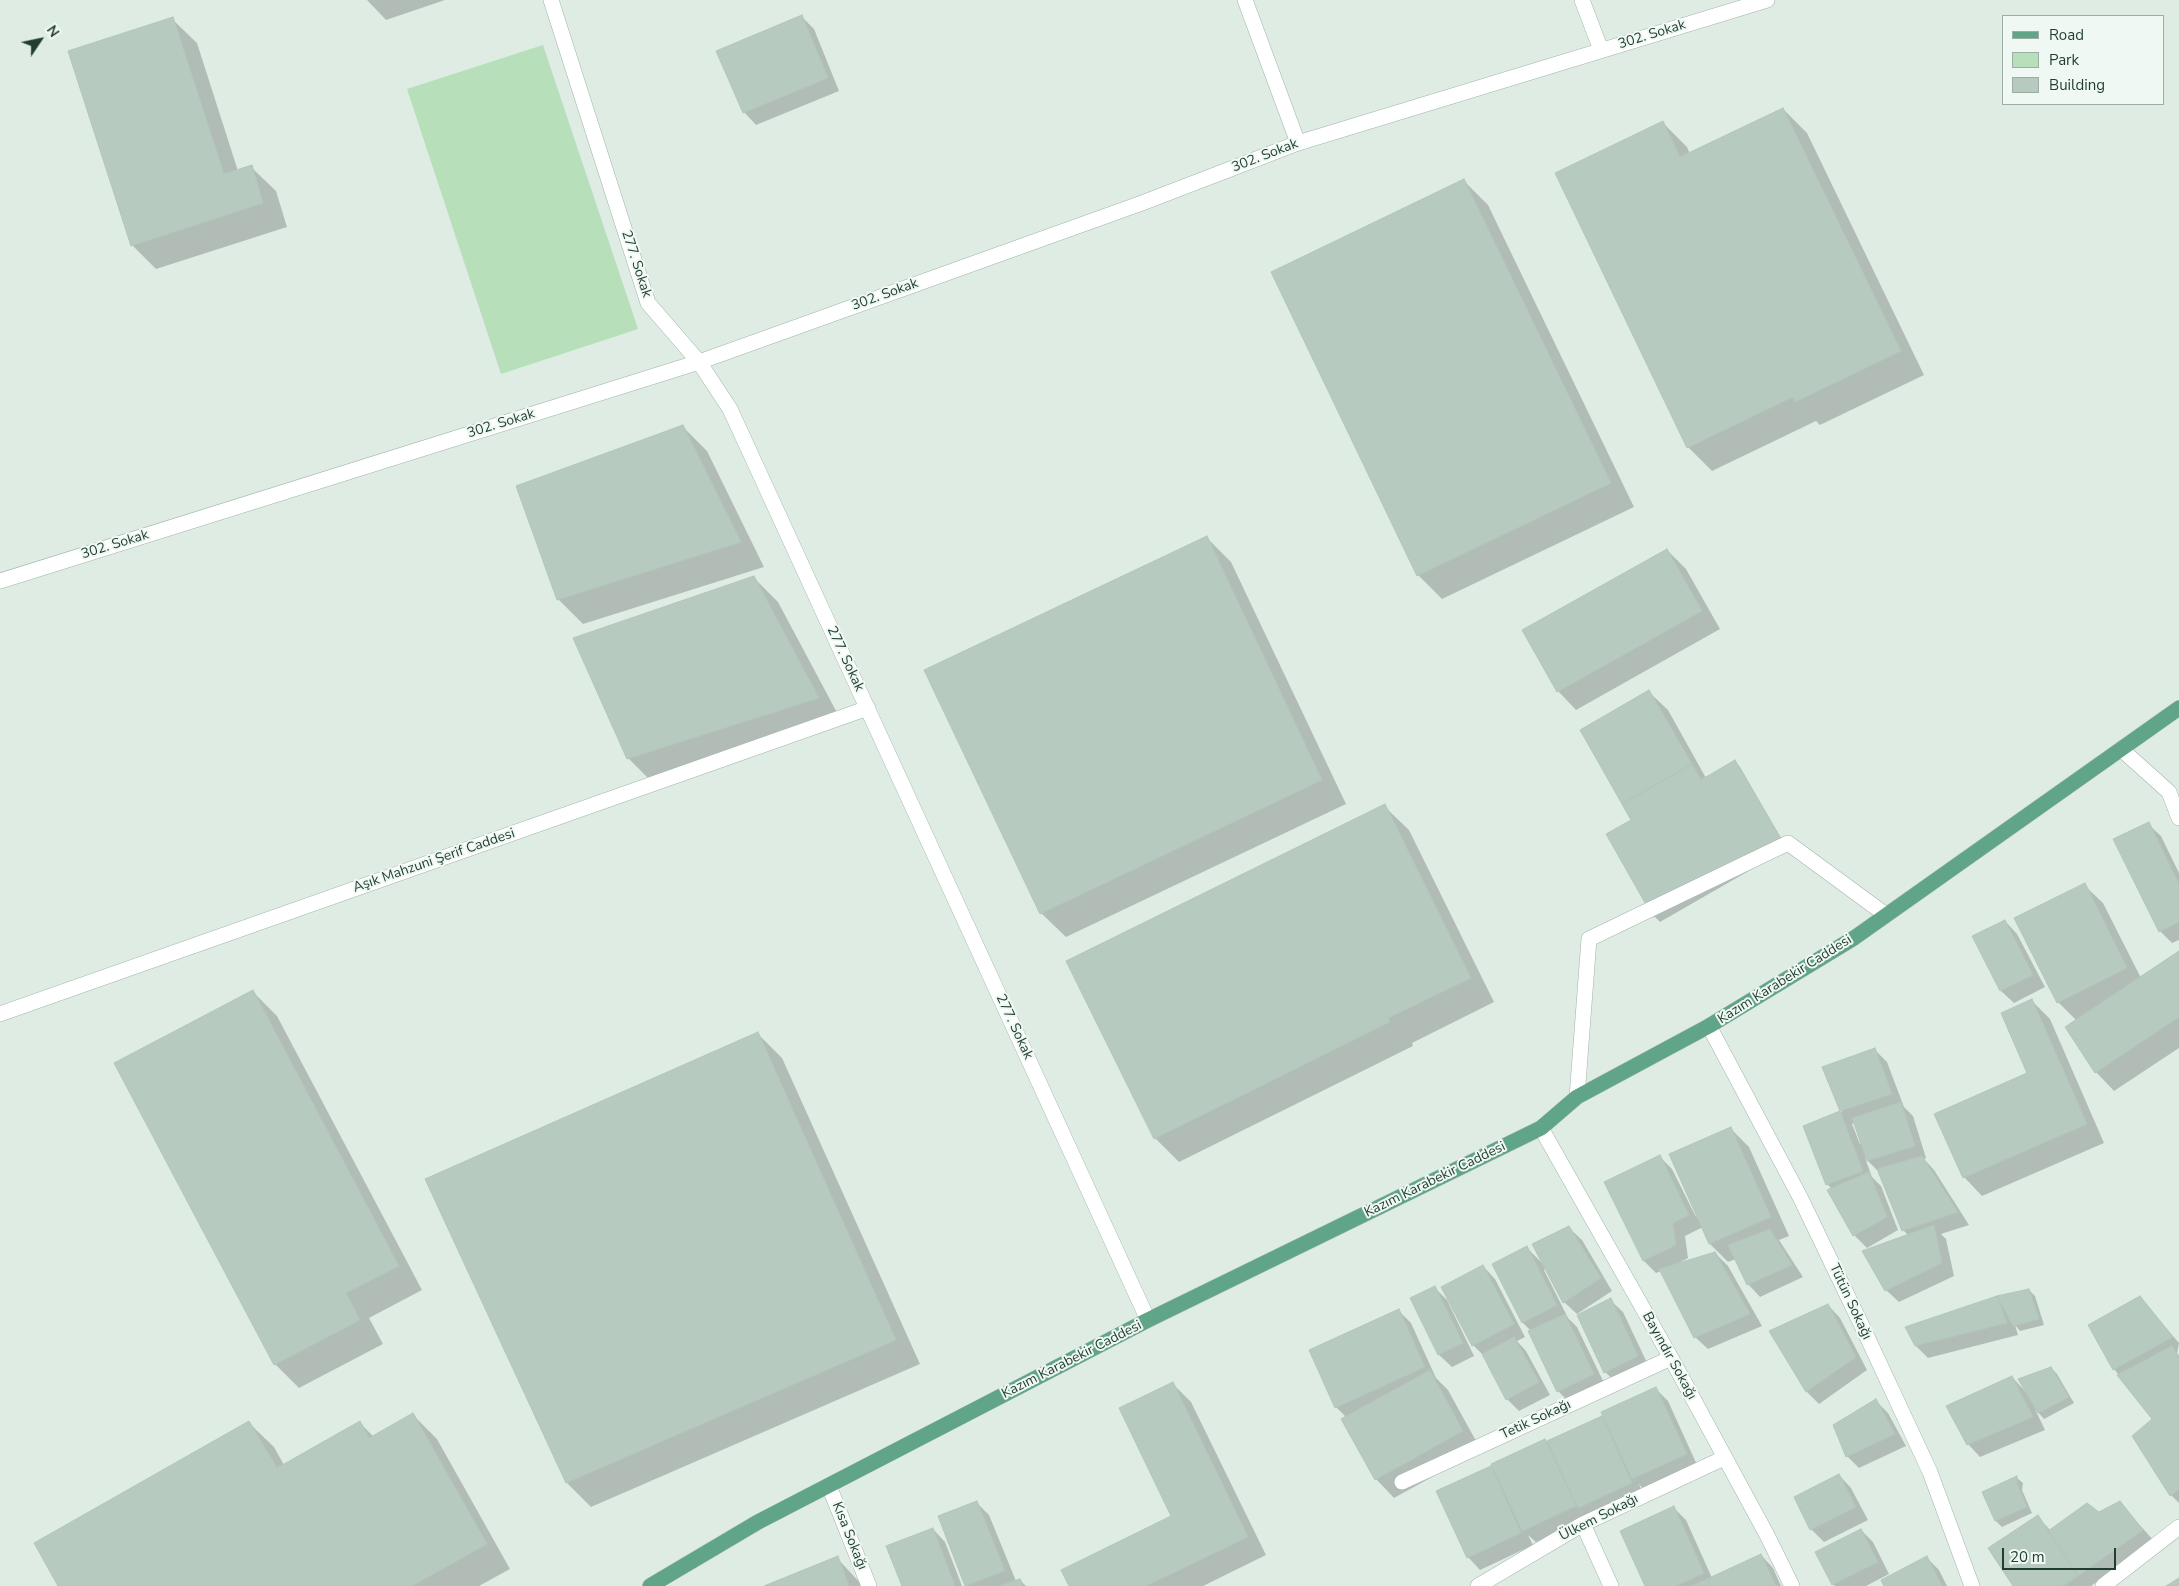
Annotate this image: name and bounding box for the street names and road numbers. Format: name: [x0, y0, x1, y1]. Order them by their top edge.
street label: 302. Sokak: [1616, 17, 1688, 53]
street label: 302. Sokak: [1229, 136, 1301, 176]
street label: 277. Sokak: [617, 228, 655, 300]
street label: 302. Sokak: [849, 275, 921, 315]
street label: 302. Sokak: [465, 406, 537, 442]
street label: 302. Sokak: [79, 527, 151, 563]
street label: 277. Sokak: [823, 624, 867, 694]
street label: Aşık Mahzuni Şerif Caddesi: [351, 825, 517, 897]
street label: Kazım Karabekir Caddesi: [1715, 932, 1855, 1028]
street label: 277. Sokak: [992, 992, 1036, 1062]
street label: Kazım Karabekir Caddesi: [1362, 1139, 1508, 1221]
street label: Tütün Sokağı: [1825, 1261, 1875, 1343]
street label: Bayındır Sokağı: [1638, 1309, 1700, 1403]
street label: Kazım Karabekir Caddesi: [999, 1317, 1145, 1403]
street label: Tetik Sokağı: [1498, 1396, 1574, 1444]
street label: Ülkem Sokağı: [1557, 1491, 1641, 1545]
street label: Kısa Sokağı: [828, 1499, 870, 1573]

